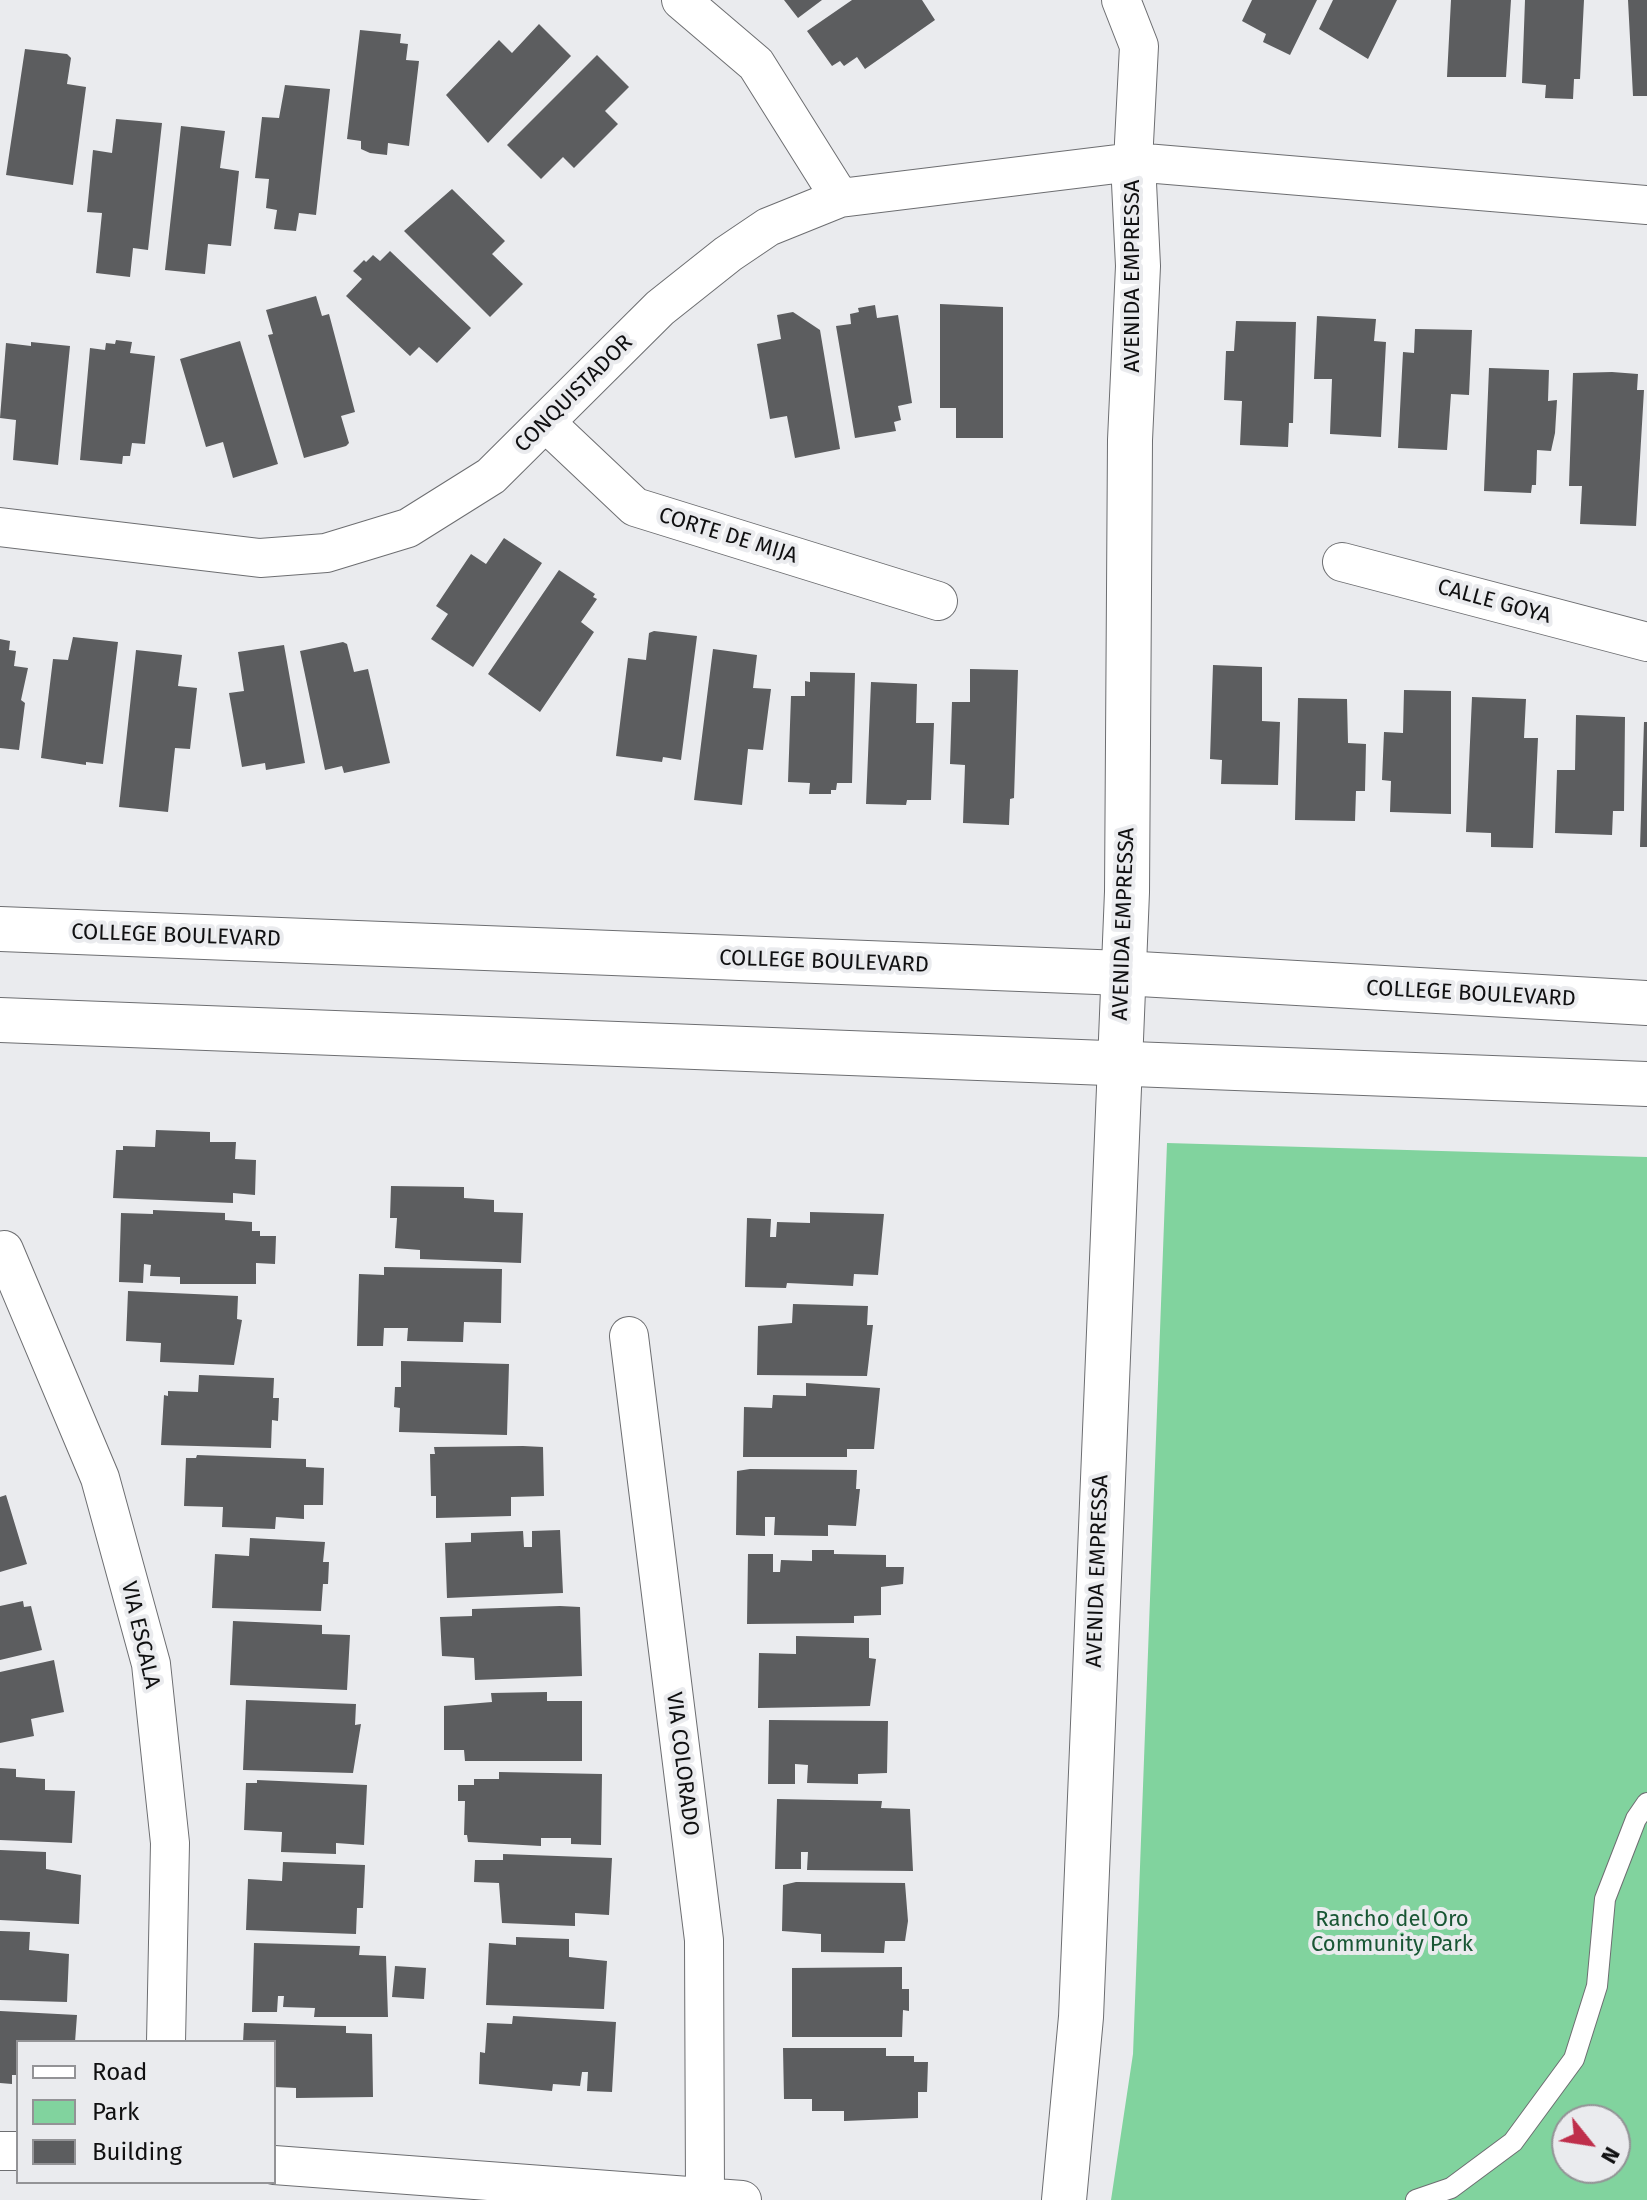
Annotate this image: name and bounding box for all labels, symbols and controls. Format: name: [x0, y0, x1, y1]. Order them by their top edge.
street label: AVENIDA EMPRESSA: [1120, 180, 1146, 372]
street label: CONQUISTADOR: [510, 330, 638, 458]
street label: CORTE DE MIJA: [655, 502, 801, 570]
street label: CALLE GOYA: [1434, 574, 1554, 630]
street label: AVENIDA EMPRESSA: [1107, 827, 1141, 1021]
street label: COLLEGE BOULEVARD: [71, 919, 281, 953]
street label: COLLEGE BOULEVARD: [719, 945, 929, 979]
street label: COLLEGE BOULEVARD: [1366, 975, 1576, 1013]
street label: AVENIDA EMPRESSA: [1081, 1474, 1115, 1668]
street label: VIA ESCALA: [115, 1579, 165, 1691]
street label: VIA COLORADO: [660, 1691, 704, 1837]
park label: Rancho del Oro Community Park: [1311, 1907, 1473, 1958]
legend: [16, 2040, 276, 2184]
text: Road: [92, 2058, 147, 2086]
text: Park: [92, 2098, 139, 2126]
north arrow: [1551, 2104, 1631, 2184]
text: Building: [92, 2138, 182, 2166]
text: N: [1595, 2142, 1626, 2168]

